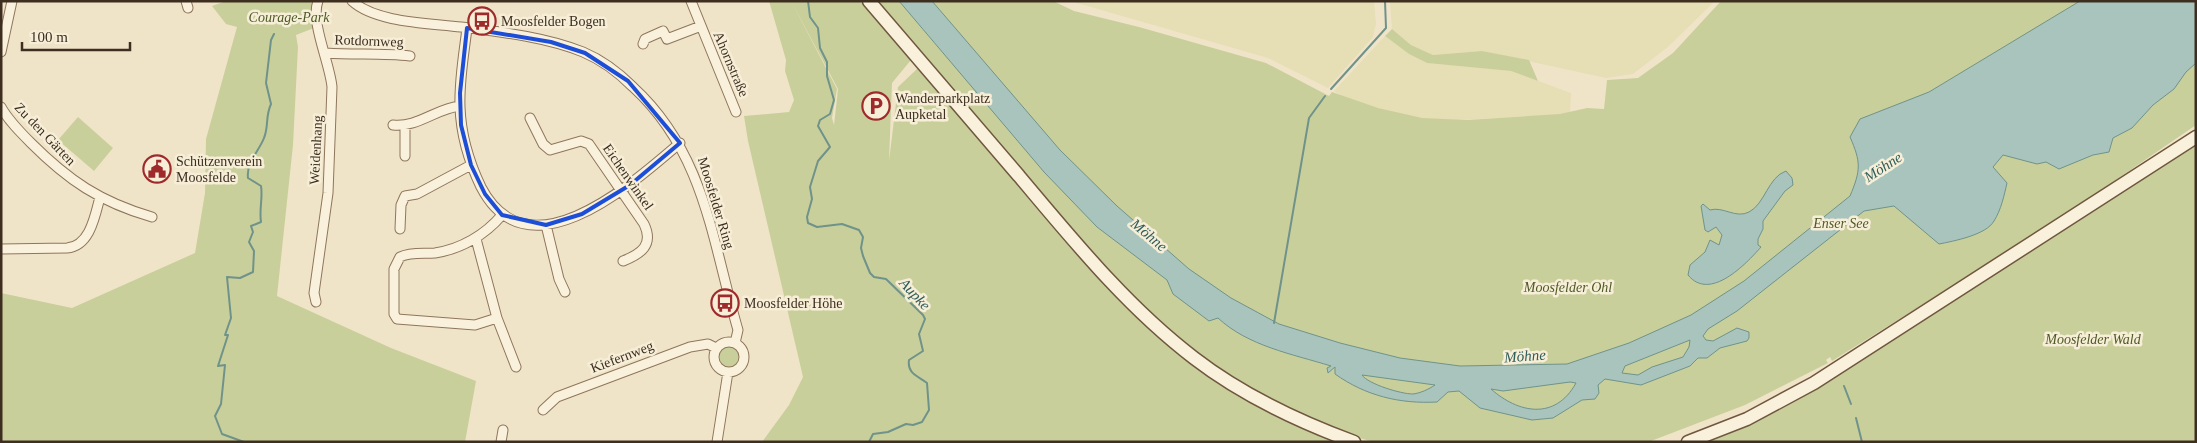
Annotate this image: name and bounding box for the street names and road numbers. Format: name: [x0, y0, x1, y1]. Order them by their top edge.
street label: Ahornstraße: [711, 29, 751, 99]
street label: Rotdornweg: [334, 32, 404, 50]
street label: Zu den Gärten: [12, 100, 78, 168]
street label: Weidenhang: [307, 115, 325, 185]
street label: Eichenwinkel: [600, 141, 656, 213]
street label: Moosfelder Ring: [695, 155, 737, 251]
street label: Kiefernweg: [588, 338, 656, 376]

